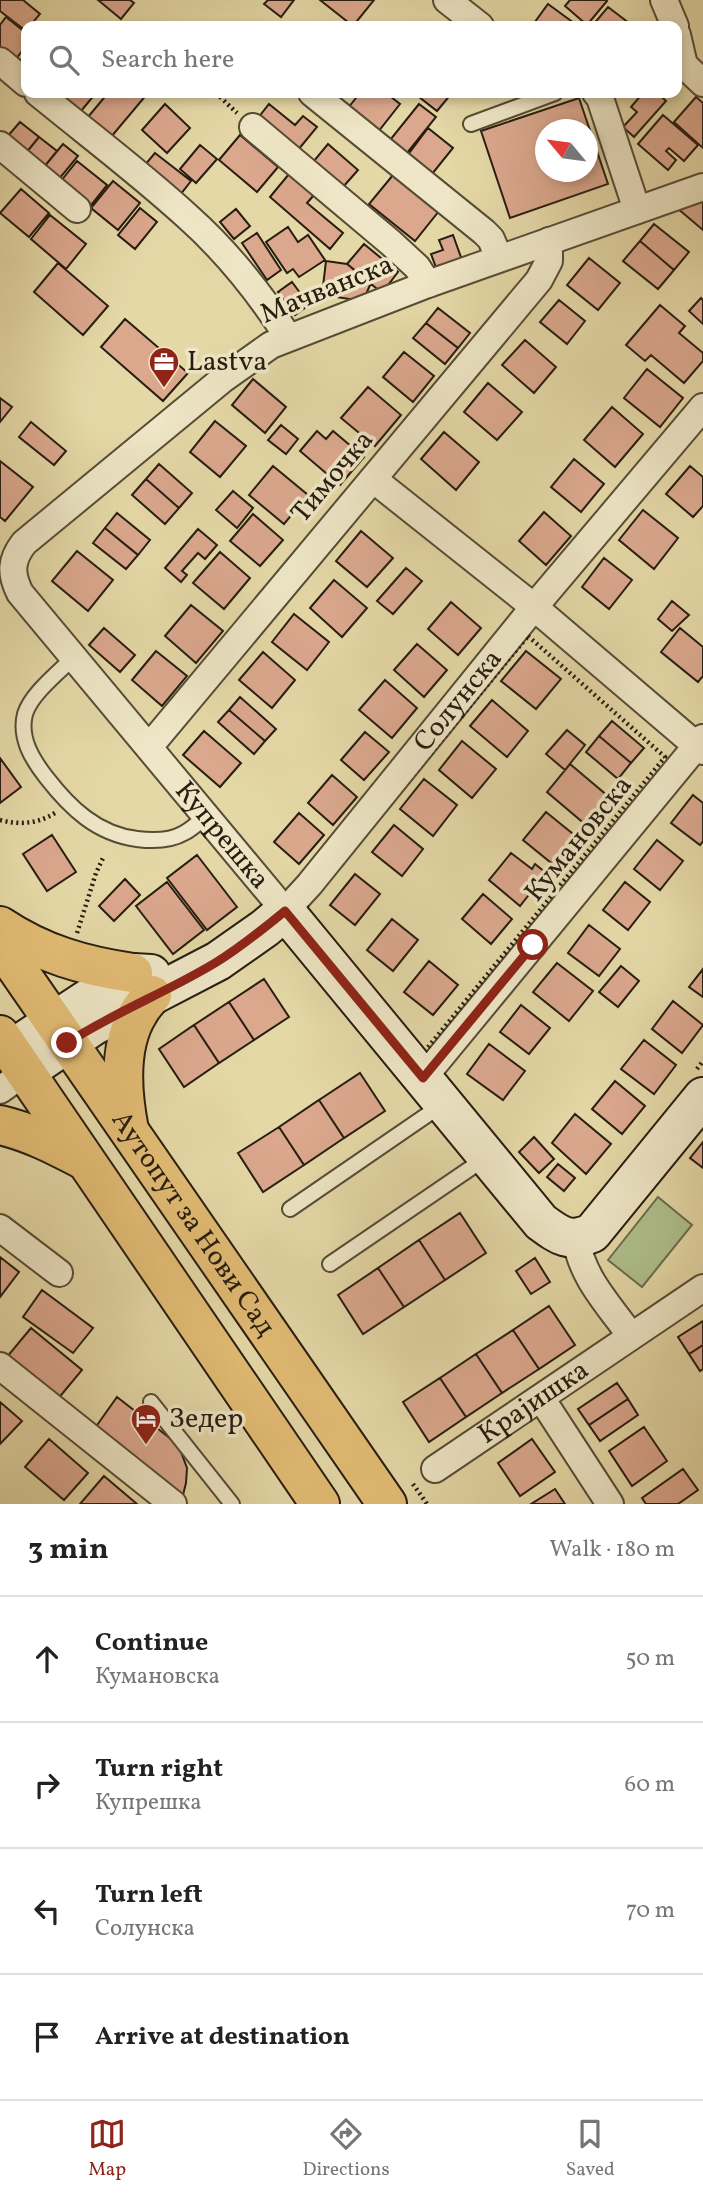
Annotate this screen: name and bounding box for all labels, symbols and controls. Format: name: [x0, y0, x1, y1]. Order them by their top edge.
search box: [21, 21, 682, 98]
icon: search: [45, 41, 83, 79]
text: Search here: [101, 42, 234, 78]
north arrow: [535, 119, 598, 182]
street label: Мачванска: [255, 246, 399, 334]
place label: Lastva: [187, 343, 267, 382]
office icon: Lastva: [147, 345, 181, 389]
street label: Тимочка: [283, 422, 383, 532]
street label: Солунска: [405, 641, 512, 760]
street label: Кумановска: [516, 768, 642, 910]
street label: Купрешка: [165, 773, 279, 898]
route start: [517, 929, 548, 960]
route end: [51, 1027, 82, 1058]
street label: Аутопут за Нови Сад: [102, 1103, 285, 1344]
street label: Крајишка: [470, 1351, 597, 1454]
place label: Зедер: [169, 1400, 243, 1439]
hotel icon: Зедер: [129, 1402, 163, 1446]
text: 3 min: [28, 1529, 109, 1571]
text: Walk · 180 m: [550, 1534, 675, 1566]
text: Continue: [95, 1625, 208, 1661]
icon: ahead: [28, 1640, 66, 1678]
text: 50 m: [626, 1643, 675, 1675]
text: Кумановска: [95, 1661, 220, 1693]
text: Turn right: [95, 1751, 223, 1787]
icon: right: [28, 1766, 66, 1804]
text: 60 m: [625, 1769, 675, 1801]
text: Купрешка: [95, 1787, 202, 1819]
text: Turn left: [95, 1877, 203, 1913]
icon: left: [28, 1892, 66, 1930]
text: 70 m: [626, 1895, 675, 1927]
text: Солунска: [95, 1913, 195, 1945]
icon: arrive: [28, 2018, 66, 2056]
text: Arrive at destination: [95, 2019, 350, 2055]
tab: Map: [88, 2115, 126, 2183]
tab: Directions: [303, 2115, 390, 2183]
tab: Saved: [566, 2115, 615, 2183]

